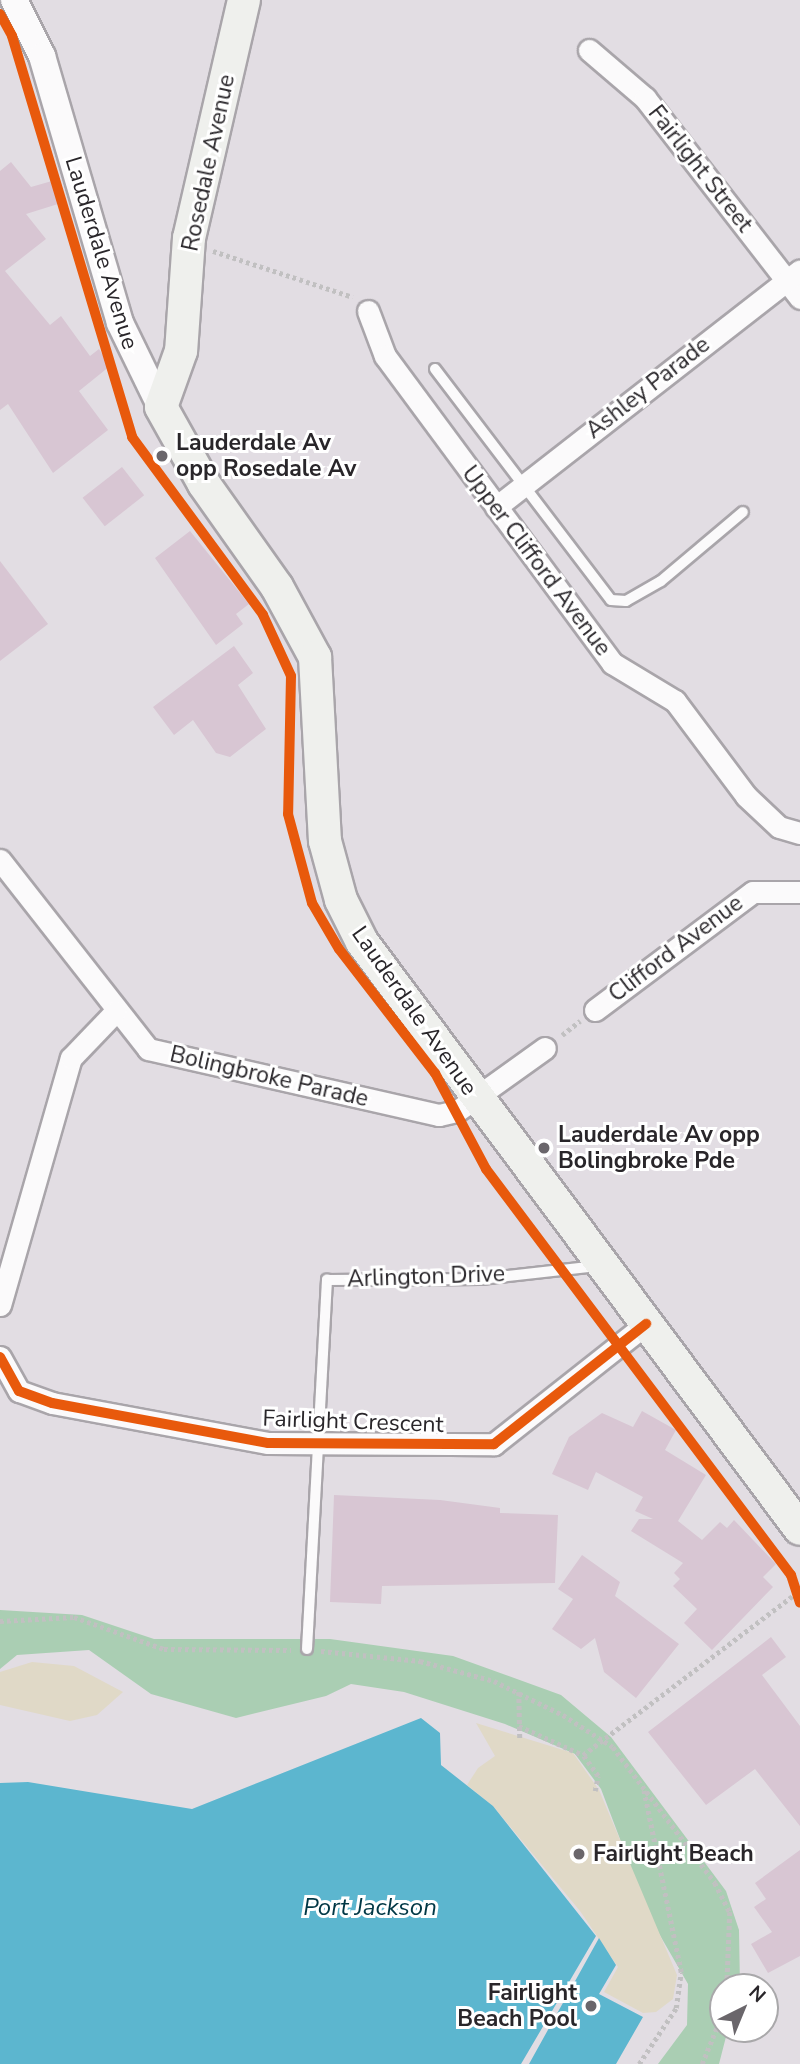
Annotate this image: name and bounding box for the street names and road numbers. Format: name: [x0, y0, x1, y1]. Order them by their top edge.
street label: Rosedale Avenue: [177, 72, 241, 254]
street label: Fairlight Street: [642, 100, 758, 238]
street label: Lauderdale Avenue: [59, 153, 143, 353]
street label: Ashley Parade: [581, 331, 715, 445]
street label: Upper Clifford Avenue: [456, 461, 616, 661]
street label: Clifford Avenue: [604, 890, 748, 1008]
street label: Lauderdale Avenue: [345, 921, 483, 1101]
street label: Bolingbroke Parade: [167, 1041, 371, 1113]
street label: Arlington Drive: [347, 1260, 505, 1294]
street label: Fairlight Crescent: [262, 1405, 444, 1439]

